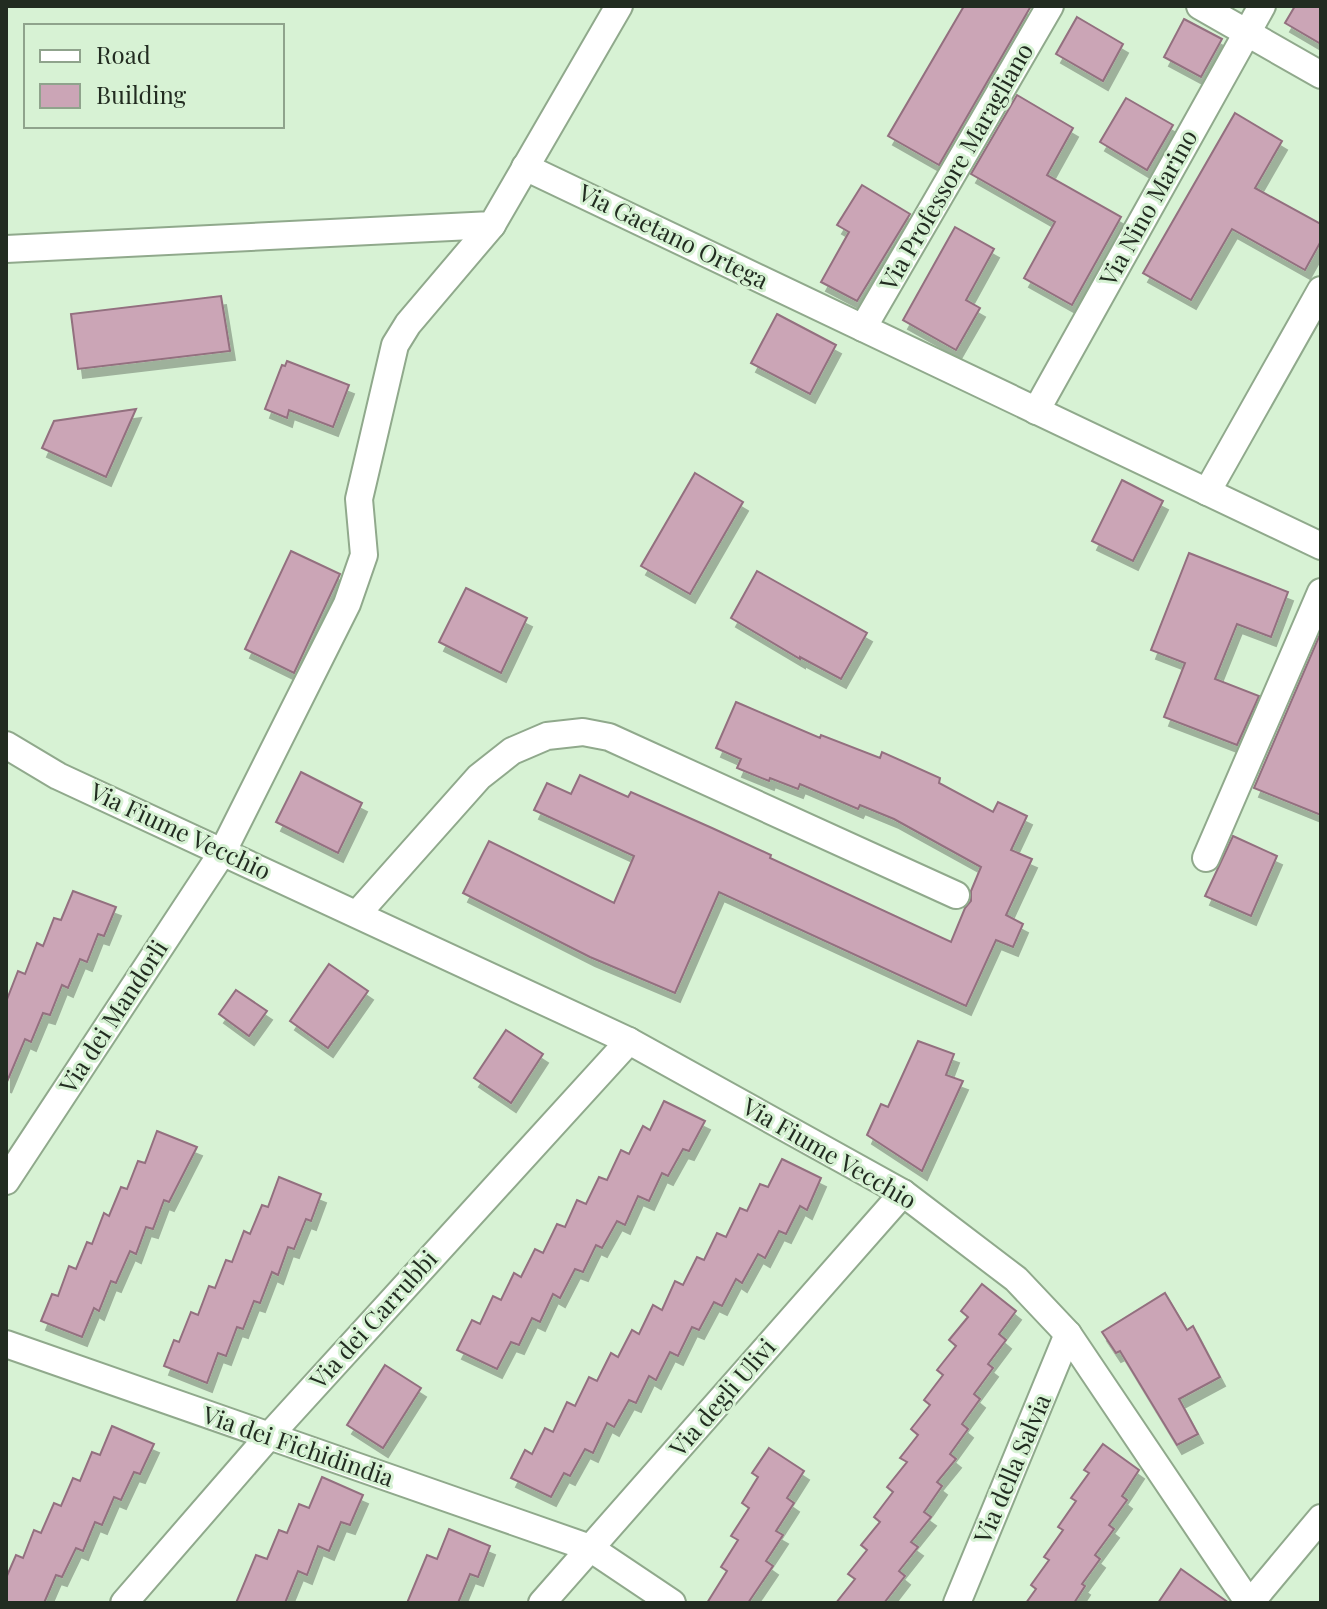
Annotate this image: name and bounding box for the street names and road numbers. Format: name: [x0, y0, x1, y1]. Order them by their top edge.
street label: Via Professore Maragliano: [871, 37, 1039, 296]
street label: Via Nino Marino: [1091, 123, 1203, 292]
street label: Via Gaetano Ortega: [573, 175, 774, 295]
street label: Via Fiume Vecchio: [84, 774, 276, 886]
street label: Via dei Mandorli: [50, 933, 174, 1099]
street label: Via Fiume Vecchio: [736, 1089, 923, 1215]
street label: Via dei Carrubbi: [301, 1243, 443, 1396]
street label: Via degli Ulivi: [661, 1331, 782, 1463]
street label: Via della Salvia: [965, 1389, 1057, 1549]
street label: Via dei Fichidindia: [198, 1397, 398, 1493]

